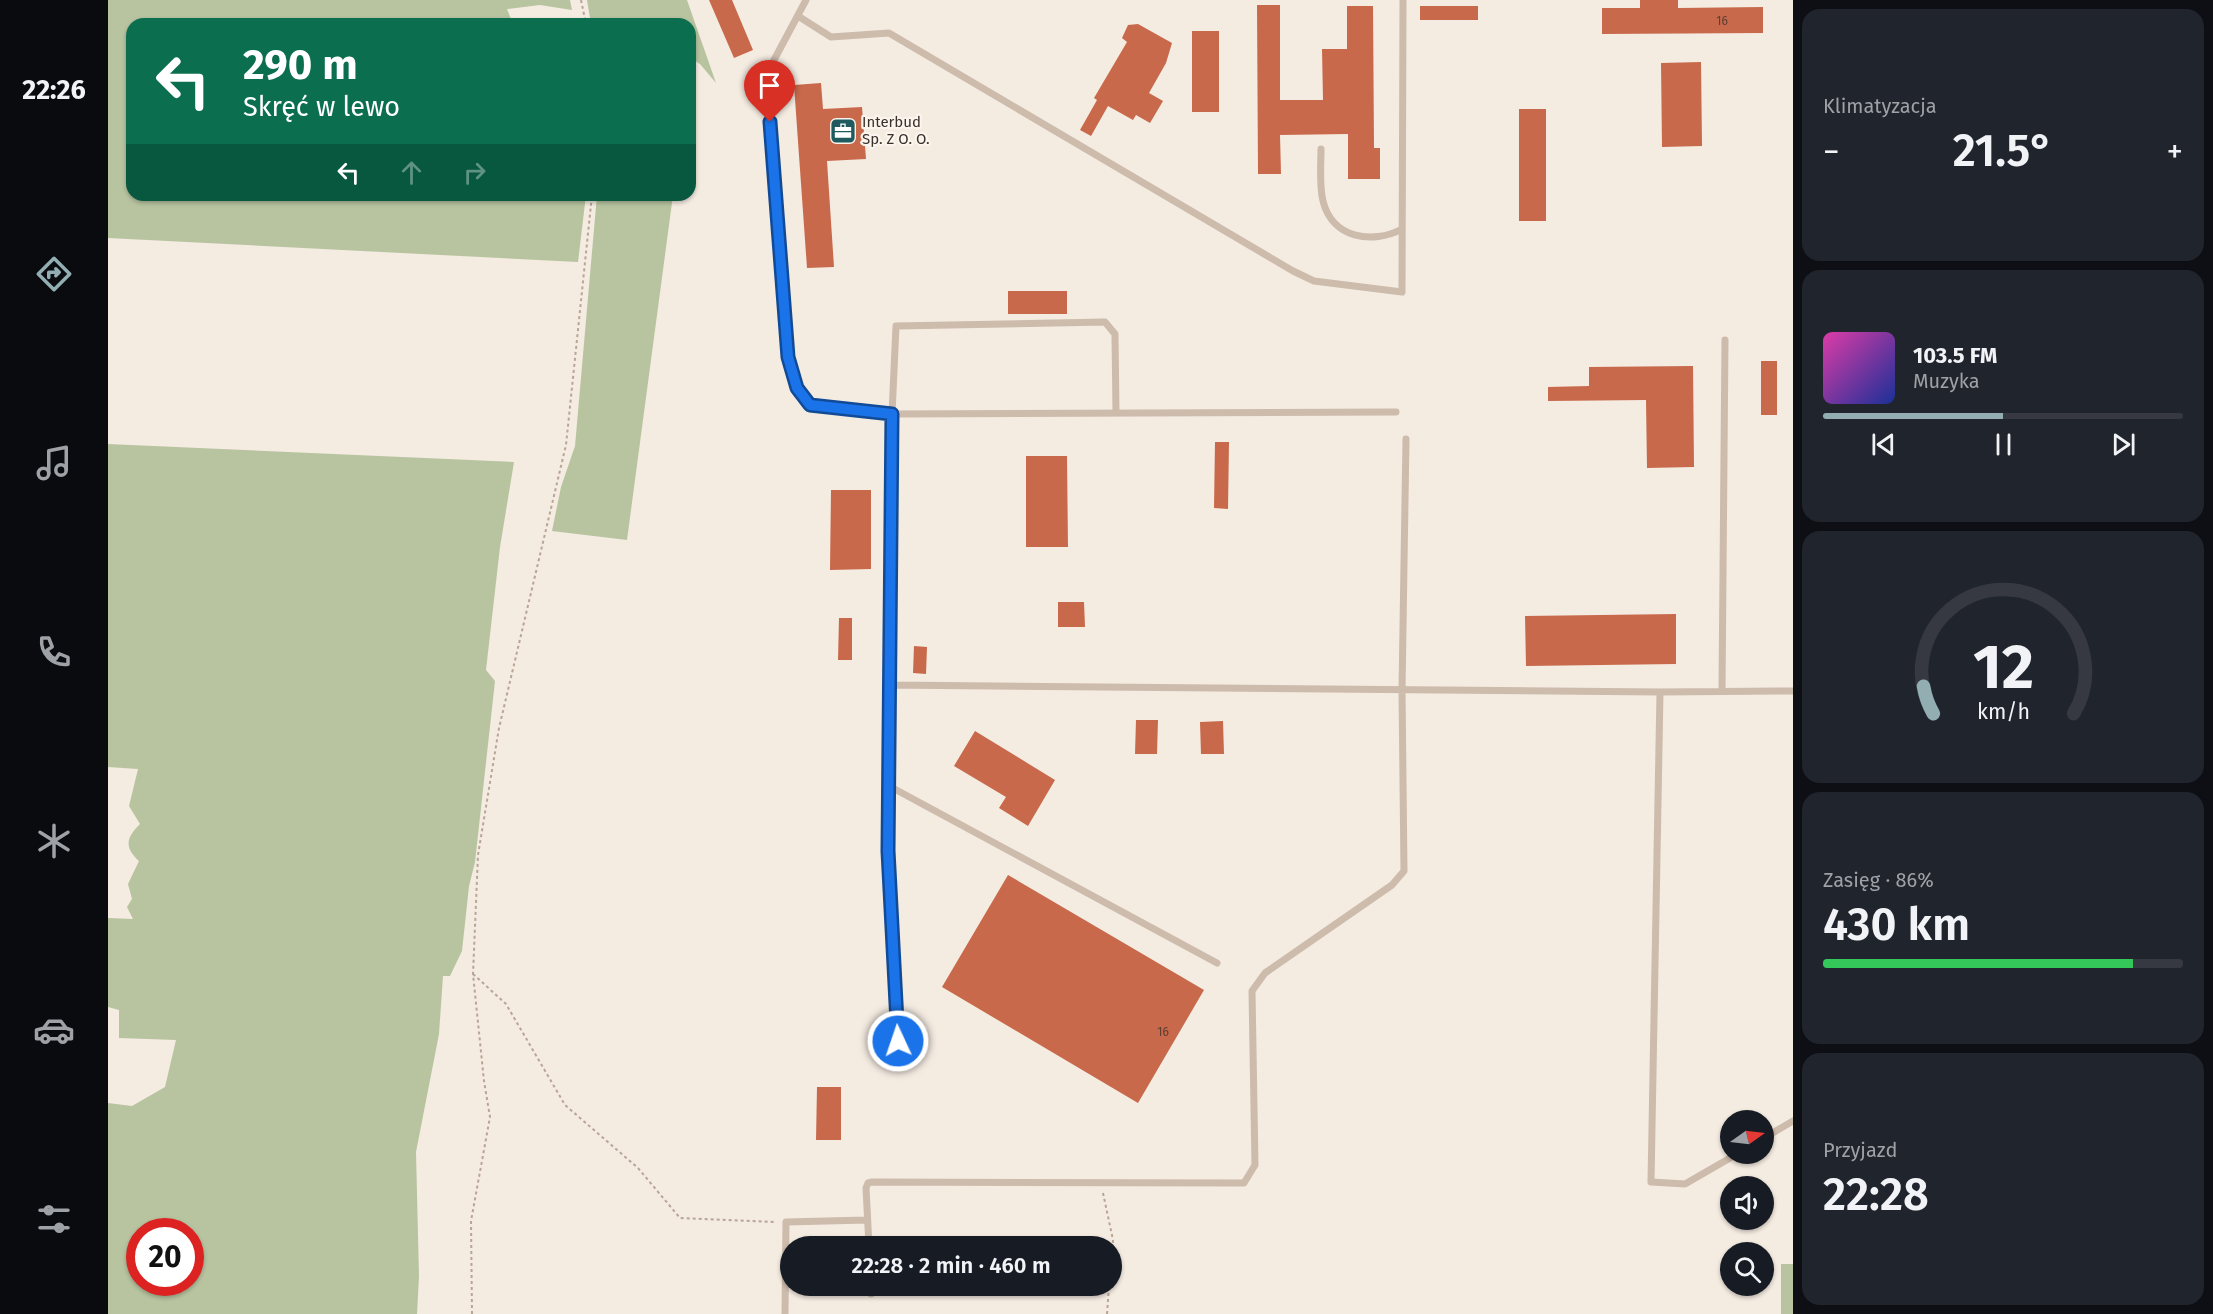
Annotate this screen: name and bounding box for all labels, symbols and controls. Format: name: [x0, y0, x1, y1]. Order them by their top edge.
house number: 16: [1716, 14, 1728, 28]
text: 290 m: [243, 40, 358, 90]
icon: left: [144, 42, 222, 120]
pin: [744, 60, 795, 122]
icon: arrive: [753, 69, 786, 102]
text: 22:26: [22, 74, 86, 106]
text: Skręć w lewo: [243, 91, 400, 123]
text: Klimatyzacja: [1823, 94, 1937, 118]
place label: Interbud Sp. Z O. O.: [862, 113, 930, 148]
office icon: Interbud Sp. Z O. O.: [828, 116, 858, 146]
text: 21.5°: [1953, 124, 2053, 178]
text: −: [1823, 132, 1840, 172]
text: +: [2167, 132, 2183, 172]
icon: left: [332, 156, 365, 189]
icon: ahead: [395, 156, 428, 189]
icon: right: [458, 156, 491, 189]
icon: directions: [33, 253, 75, 295]
text: 103.5 FM: [1913, 342, 1997, 369]
text: Muzyka: [1913, 369, 1980, 393]
icon: previous: [1867, 428, 1900, 461]
icon: pause: [1987, 428, 2020, 461]
icon: next: [2107, 428, 2140, 461]
icon: music: [33, 442, 75, 484]
text: 12: [1972, 630, 2034, 705]
icon: phone: [33, 631, 75, 673]
text: km/h: [1976, 699, 2030, 725]
icon: climate: [33, 820, 75, 862]
text: Zasięg · 86%: [1823, 868, 1934, 892]
text: 430 km: [1823, 898, 1970, 952]
icon: car: [33, 1009, 75, 1051]
position arrow: [866, 1009, 930, 1073]
house number: 16: [1157, 1025, 1169, 1039]
north arrow: [1720, 1110, 1774, 1164]
map controls: [1720, 1110, 1774, 1296]
text: Przyjazd: [1823, 1138, 1897, 1162]
text: 22:28: [1823, 1168, 1929, 1222]
button: sound: [1720, 1176, 1774, 1230]
icon: filters: [33, 1198, 75, 1240]
speed limit sign: 20: [126, 1218, 204, 1296]
button: search: [1720, 1242, 1774, 1296]
text: 22:28 · 2 min · 460 m: [851, 1252, 1051, 1279]

